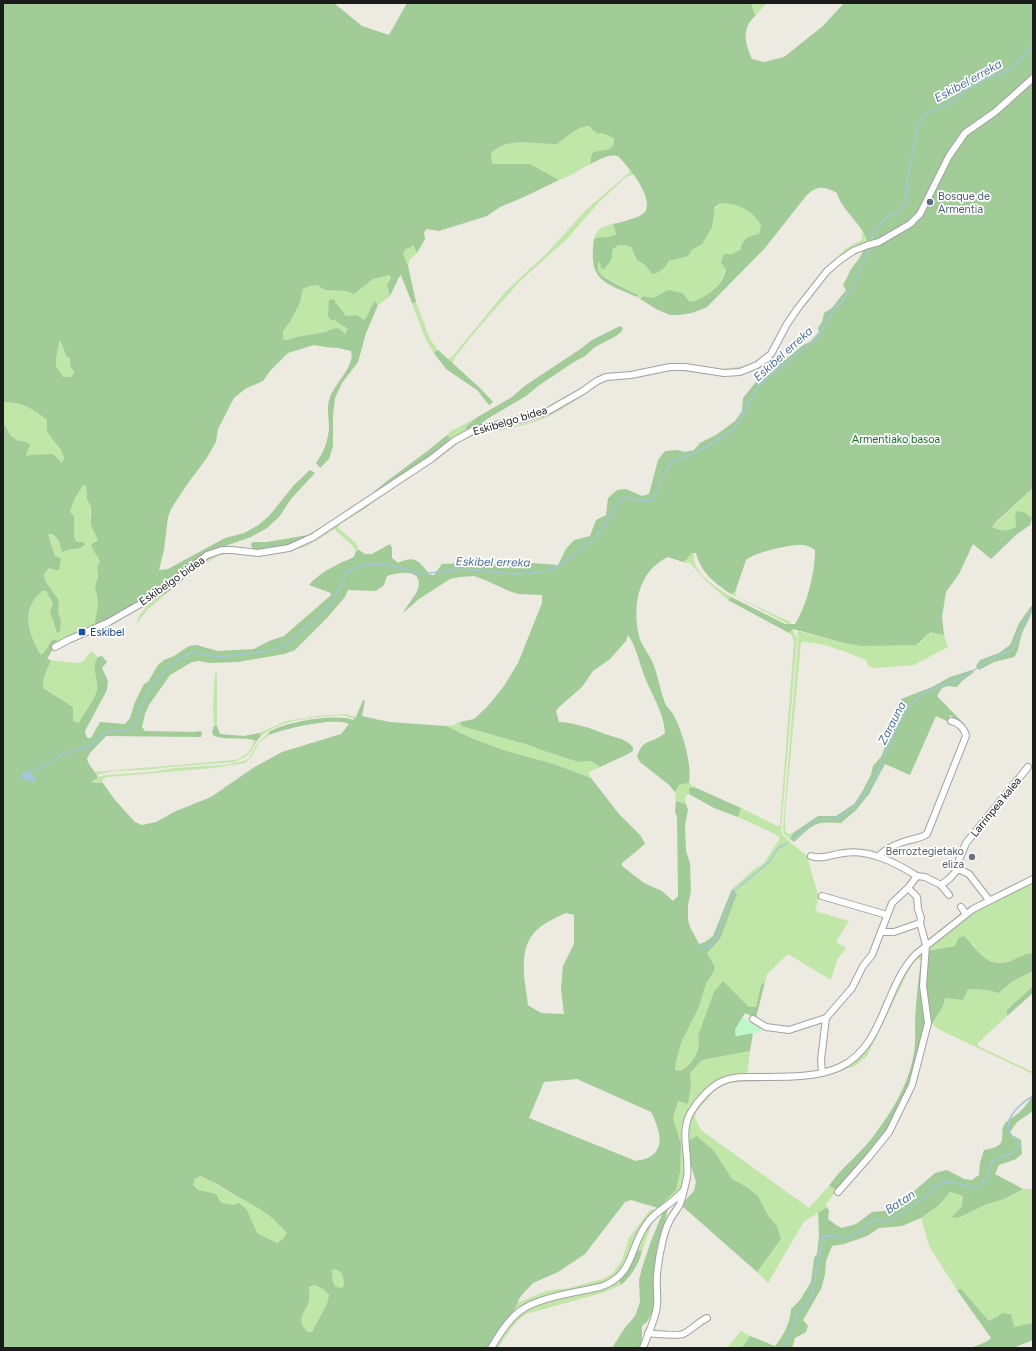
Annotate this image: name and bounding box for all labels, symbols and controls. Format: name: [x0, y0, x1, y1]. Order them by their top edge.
water label: Eskibel erreka: [932, 57, 1004, 105]
place label: Bosque de Armentia: [938, 190, 990, 216]
marker: Bosque de Armentia: [925, 197, 935, 207]
water label: Eskibel erreka: [751, 324, 815, 384]
street label: Eskibelgo bidea: [471, 404, 549, 438]
park label: Armentiako basoa: [852, 433, 940, 446]
street label: Eskibelgo bidea: [137, 554, 207, 608]
water label: Eskibel erreka: [456, 554, 530, 570]
place label: Eskibel: [90, 626, 124, 639]
marker: Eskibel: [77, 627, 87, 637]
water label: Zarauna: [875, 699, 909, 747]
street label: Larrinpea kalea: [968, 774, 1024, 840]
place label: Berroztegietako eliza: [886, 845, 964, 871]
marker: Berroztegietako eliza: [967, 852, 977, 862]
water label: Batan: [882, 1187, 918, 1217]

